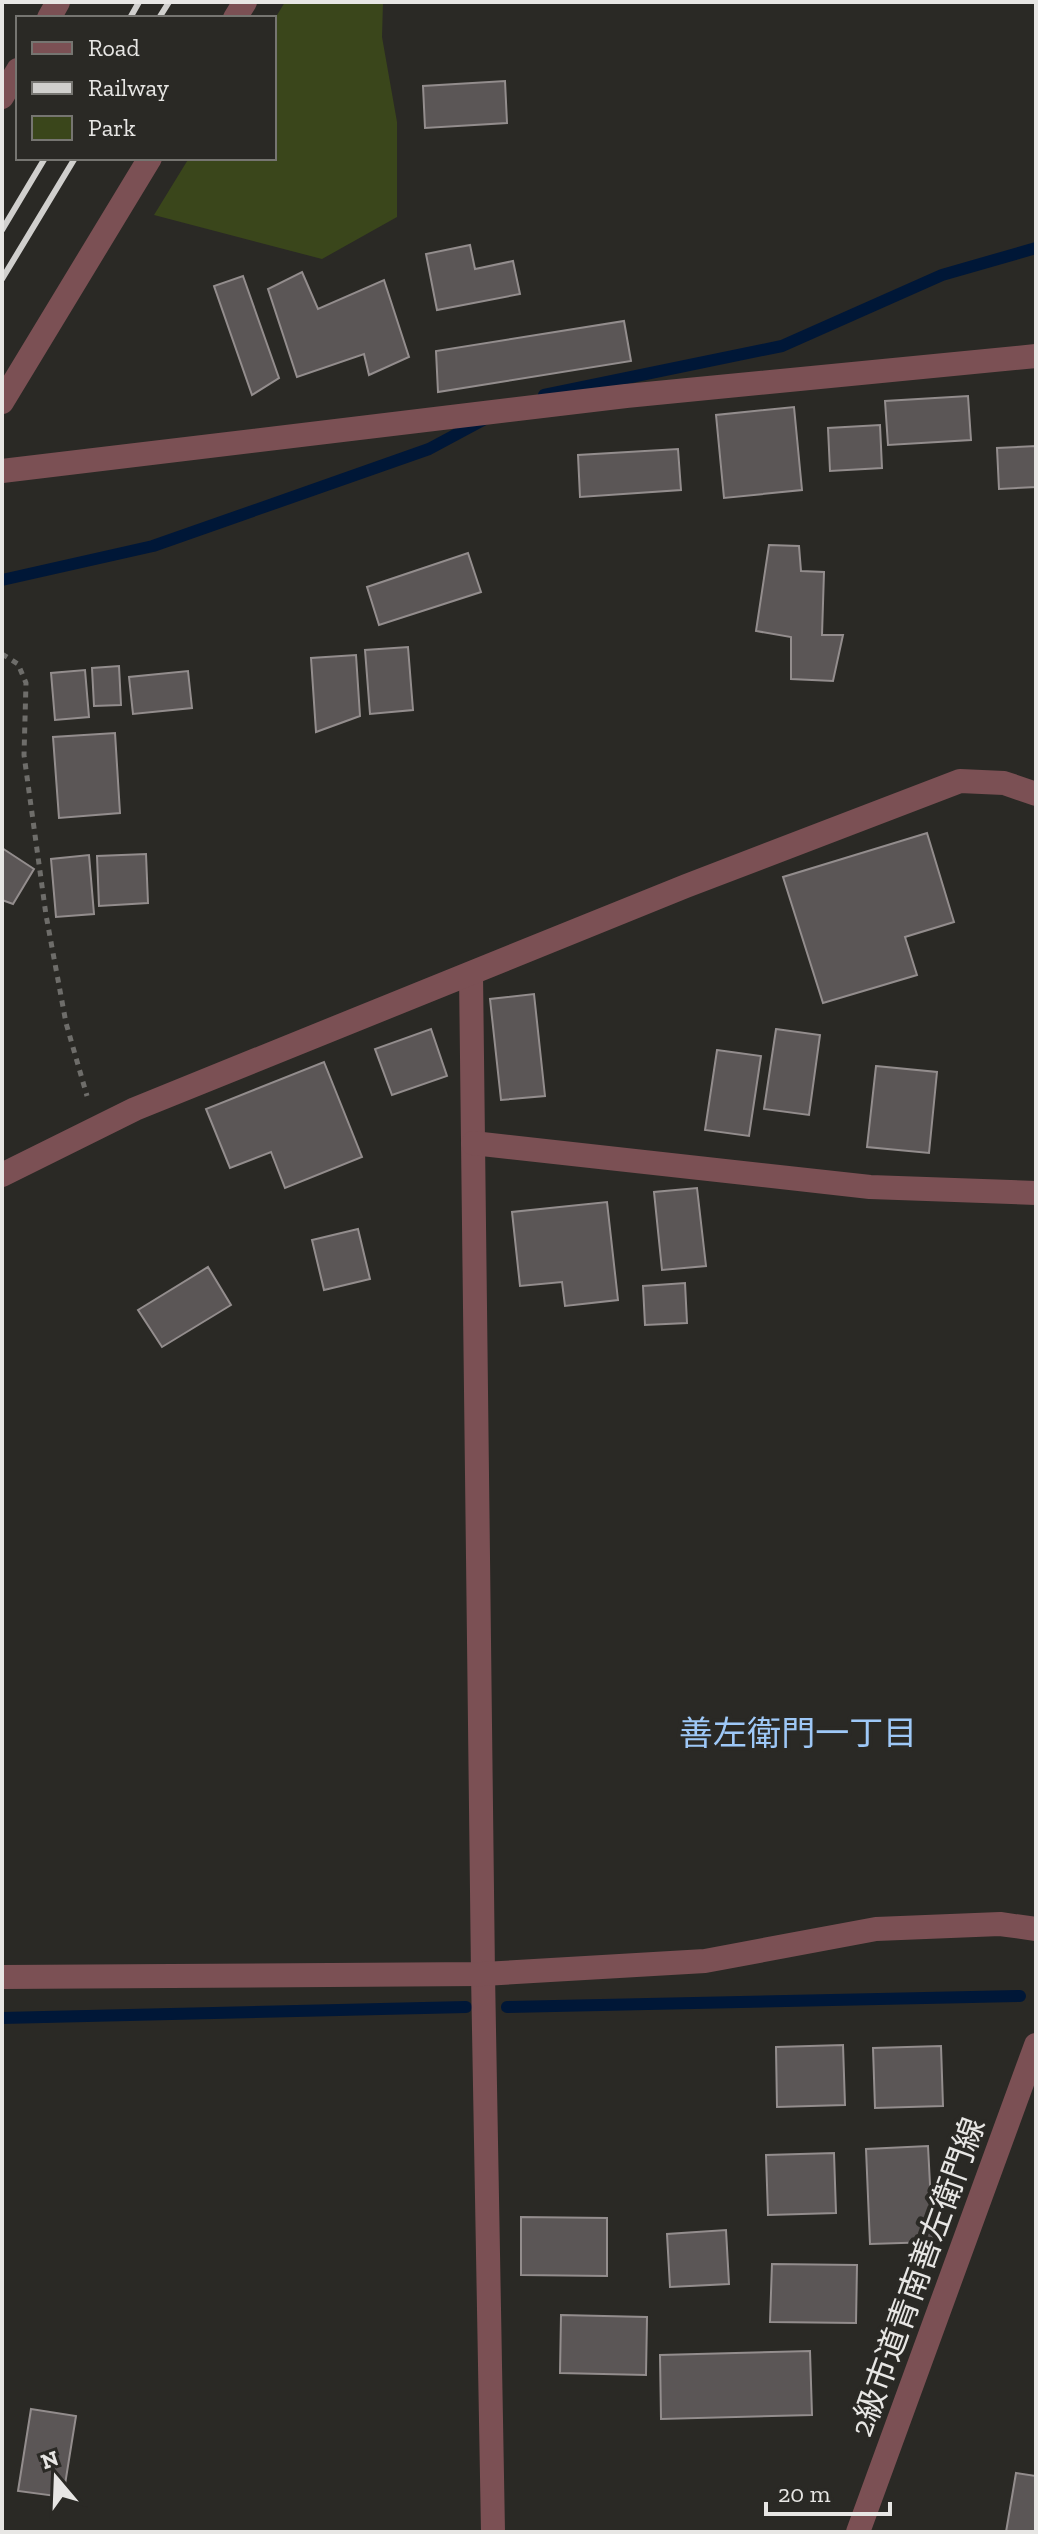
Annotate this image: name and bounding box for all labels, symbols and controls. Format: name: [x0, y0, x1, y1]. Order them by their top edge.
legend: [16, 16, 276, 160]
text: Road: [88, 33, 140, 62]
text: Railway: [88, 73, 170, 102]
text: Park: [88, 113, 136, 142]
district label: 善左衛門一丁目: [679, 1713, 917, 1754]
street label: 2級市道青南善左衛門線: [842, 2112, 992, 2442]
north arrow: [16, 2438, 96, 2518]
text: N: [37, 2444, 62, 2475]
scale bar: [766, 2466, 890, 2516]
text: 20 m: [778, 2479, 831, 2508]

